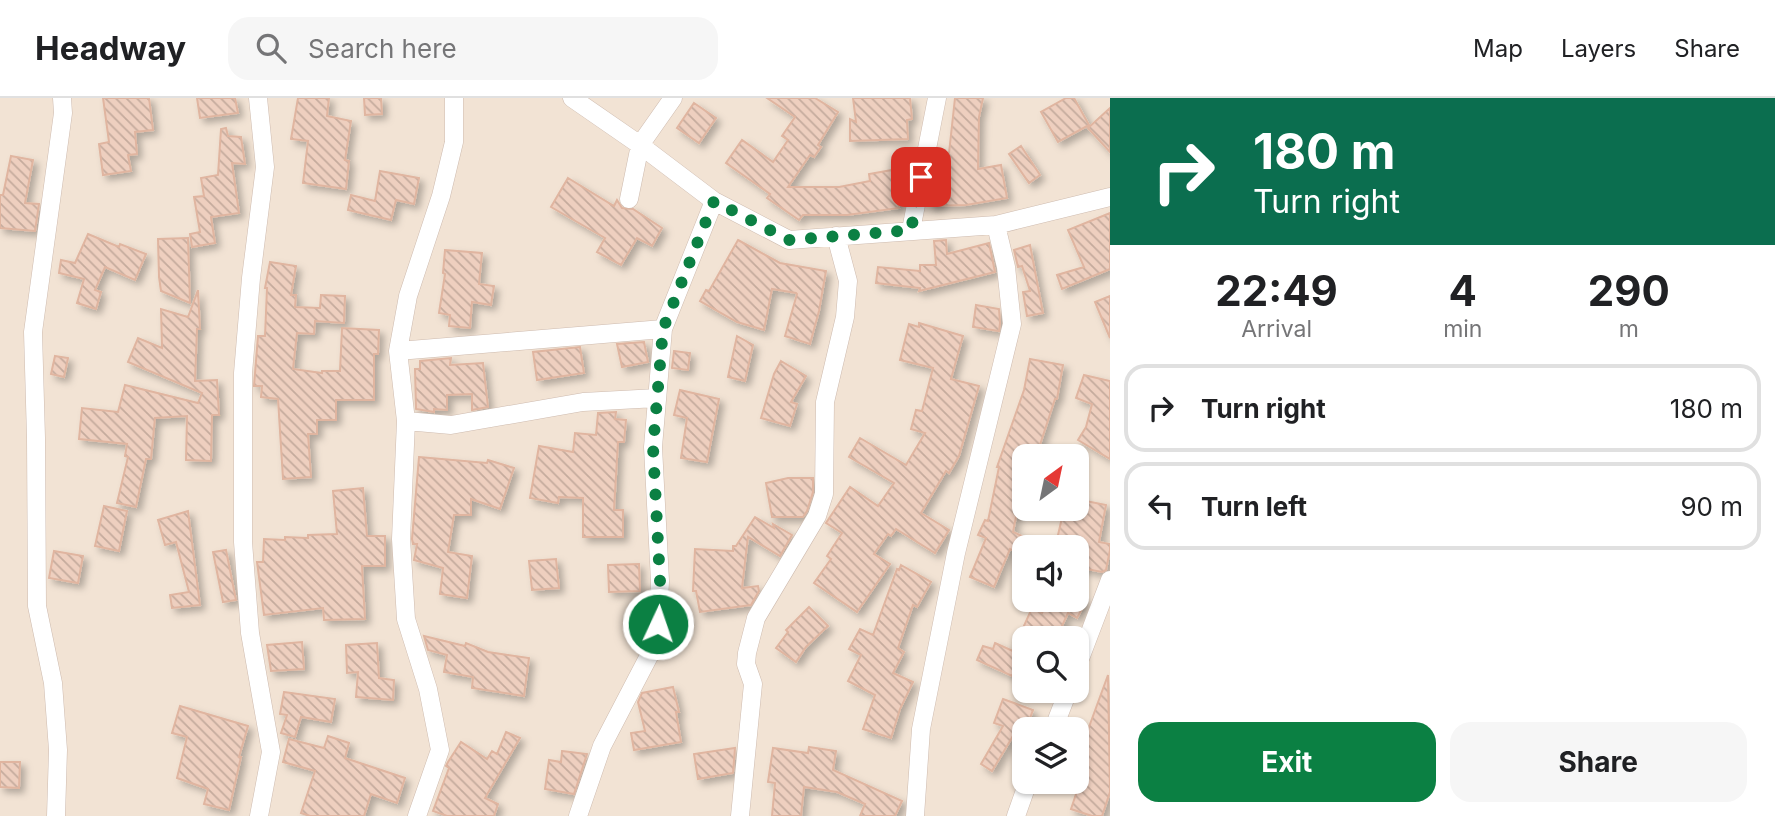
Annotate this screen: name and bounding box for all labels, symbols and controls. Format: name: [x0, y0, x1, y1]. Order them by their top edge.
search box: [228, 17, 718, 80]
text: Headway: [35, 28, 186, 68]
icon: search: [252, 29, 290, 67]
text: Search here: [308, 33, 457, 64]
text: Map: [1473, 34, 1523, 63]
text: Layers: [1561, 34, 1636, 63]
text: Share: [1674, 34, 1740, 63]
text: 180 m: [1253, 122, 1395, 181]
icon: right: [1138, 126, 1229, 217]
pin: [891, 147, 951, 207]
icon: arrive: [902, 158, 940, 196]
text: Turn right: [1253, 182, 1400, 221]
text: 22:49: [1215, 265, 1338, 316]
text: 4: [1449, 265, 1477, 316]
text: 290: [1588, 265, 1670, 316]
text: Arrival: [1241, 315, 1312, 343]
text: min: [1443, 315, 1482, 343]
text: m: [1619, 315, 1639, 343]
icon: right: [1142, 389, 1180, 427]
text: Turn right: [1201, 393, 1326, 424]
text: 180 m: [1670, 393, 1743, 424]
north arrow: [1012, 444, 1088, 522]
map controls: [1012, 444, 1089, 794]
icon: left: [1142, 487, 1180, 525]
text: Turn left: [1201, 491, 1307, 522]
text: 90 m: [1680, 491, 1743, 522]
button: sound: [1012, 535, 1089, 612]
position arrow: [621, 587, 695, 661]
button: search: [1012, 626, 1089, 703]
button: layers: [1012, 717, 1089, 794]
button: Exit: [1138, 722, 1436, 802]
button: Share: [1450, 722, 1747, 802]

